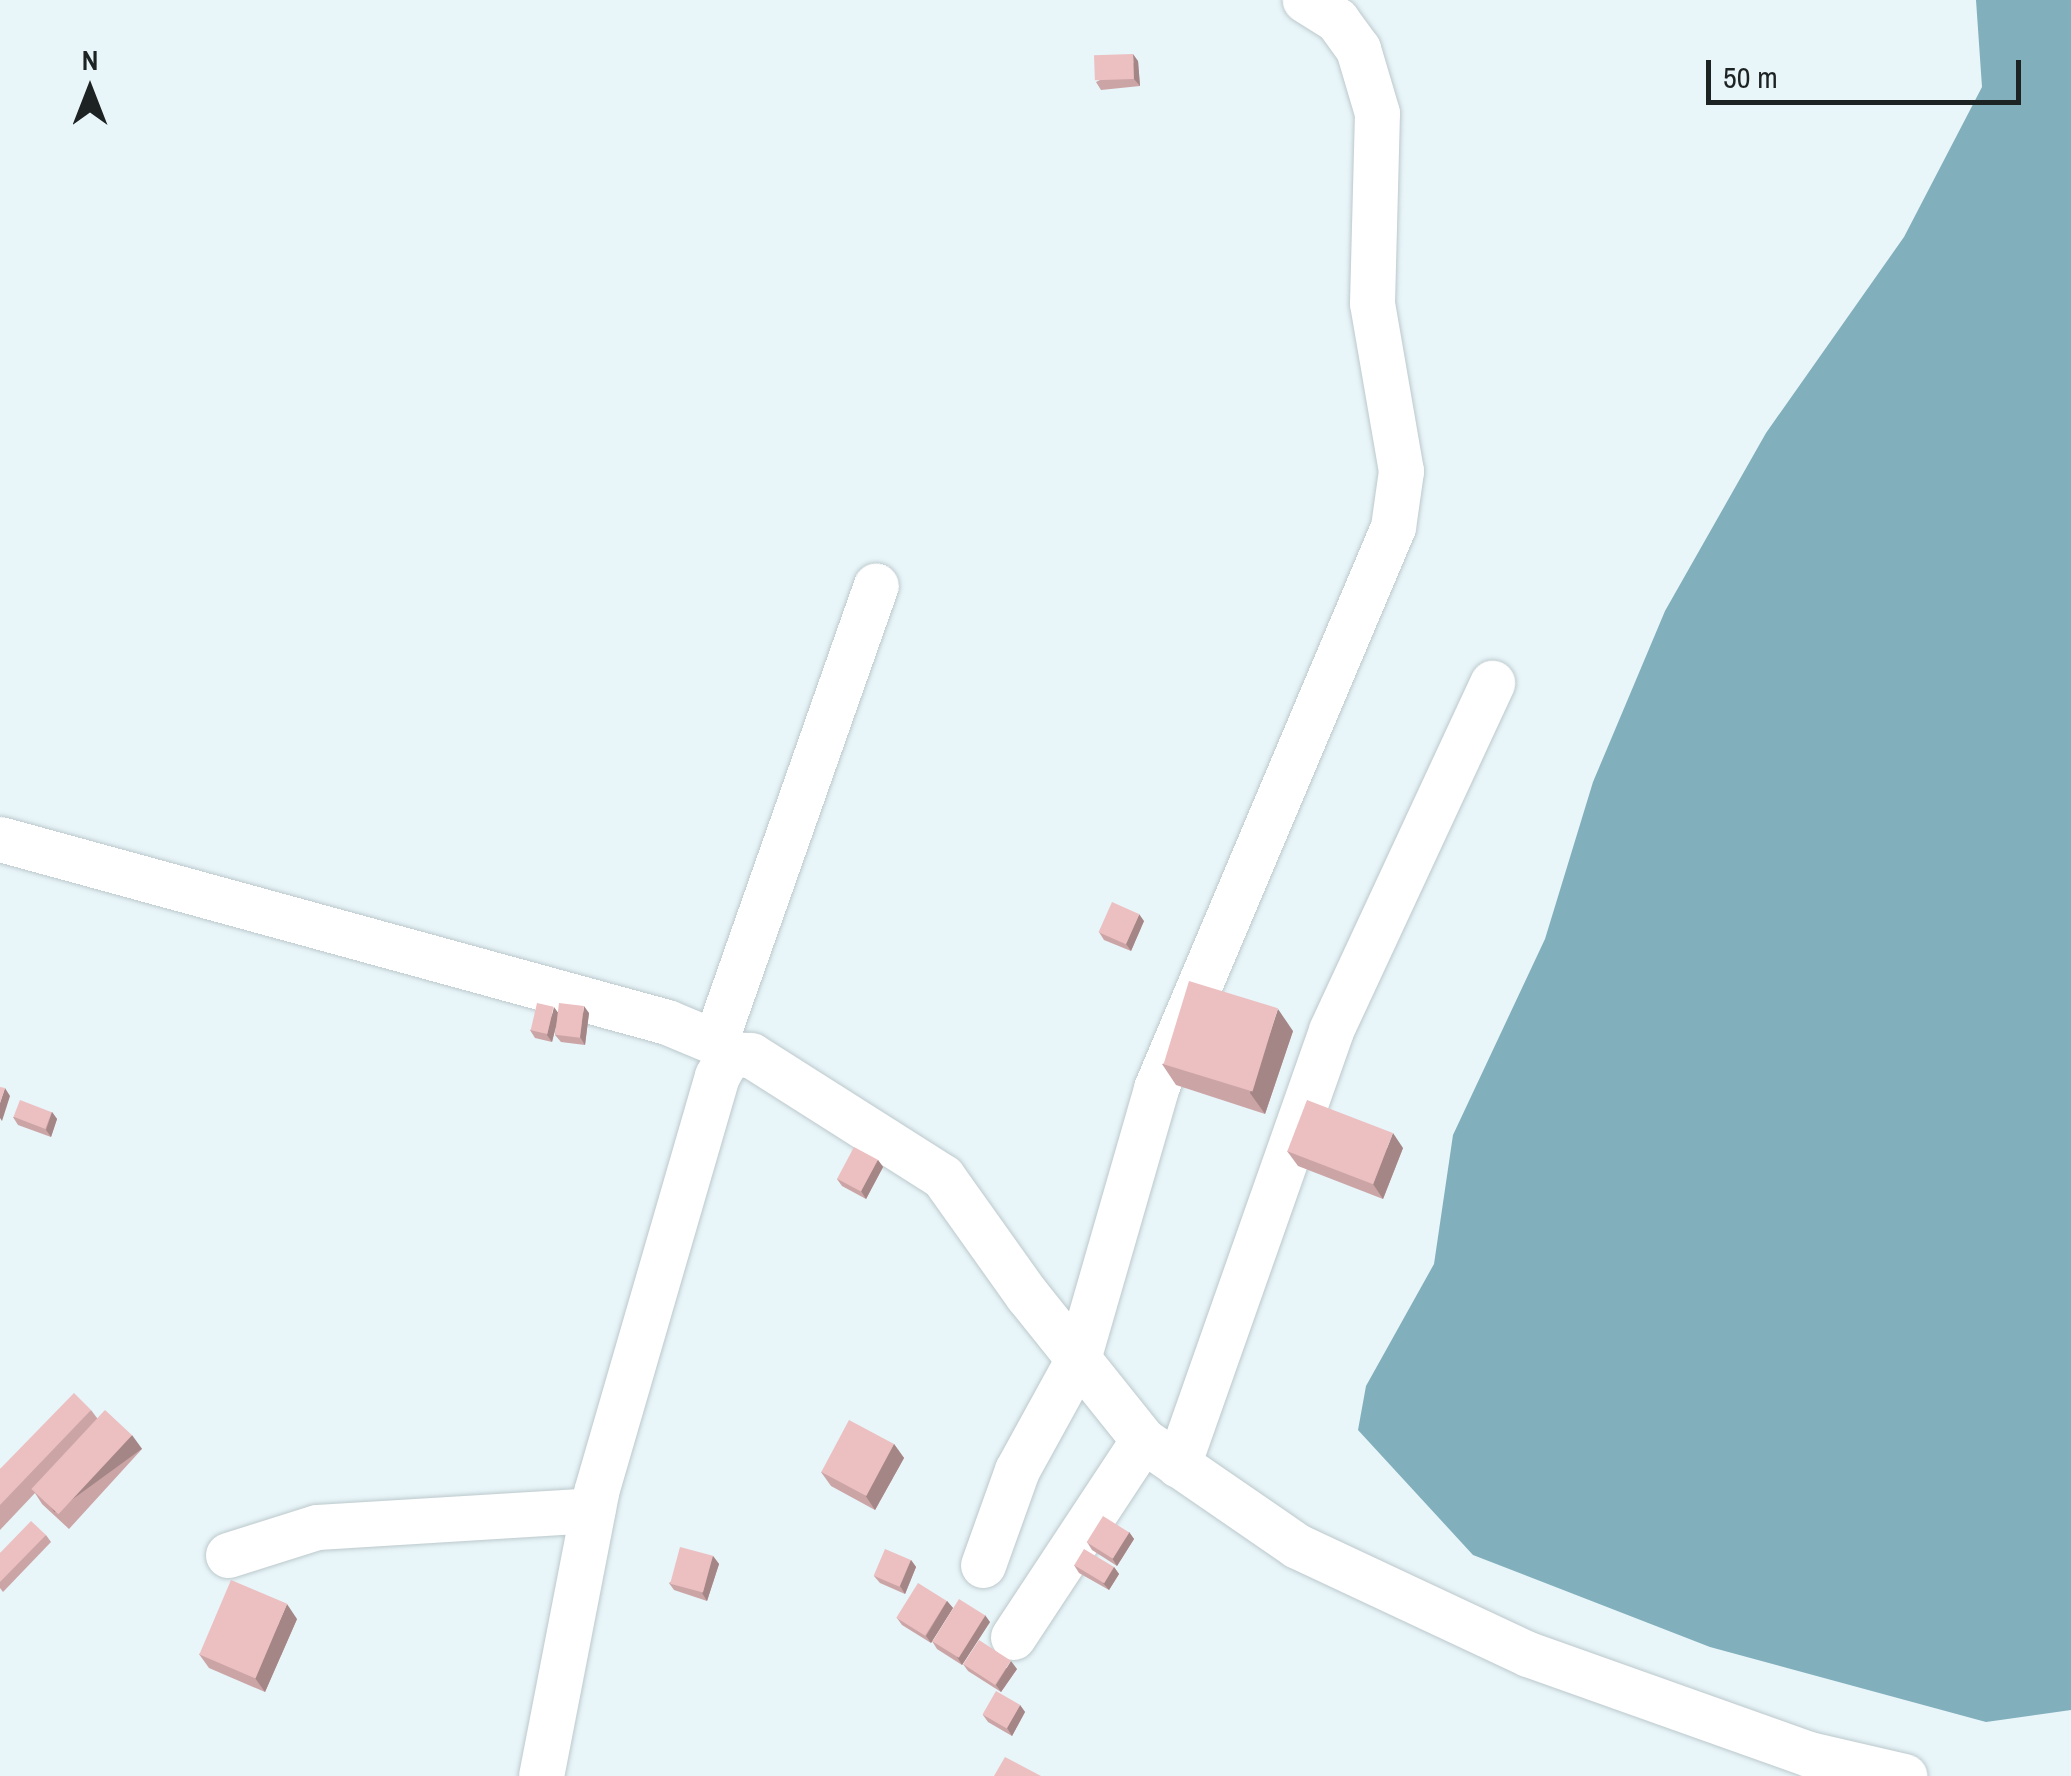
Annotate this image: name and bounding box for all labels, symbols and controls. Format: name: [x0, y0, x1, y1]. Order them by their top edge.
north arrow: [40, 40, 140, 140]
scale bar: [1711, 40, 2026, 102]
text: N: [82, 41, 98, 79]
text: 50 m: [1723, 57, 1778, 97]

